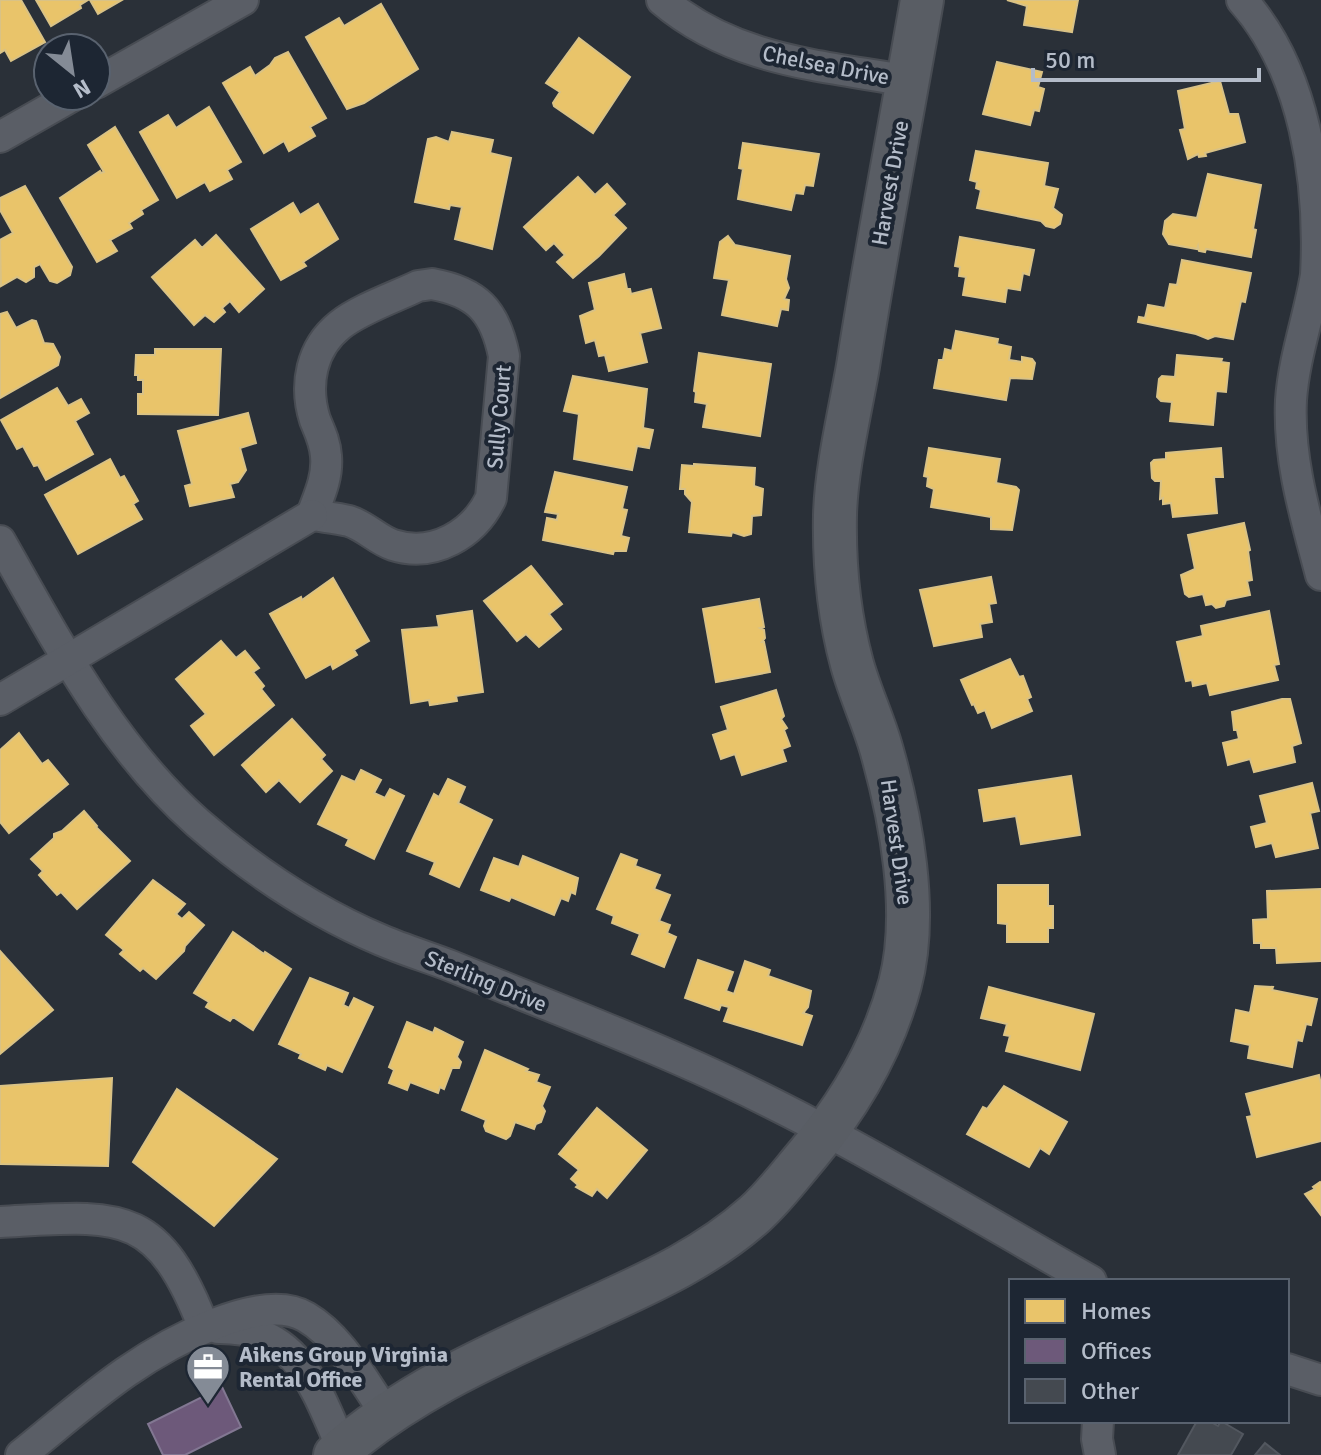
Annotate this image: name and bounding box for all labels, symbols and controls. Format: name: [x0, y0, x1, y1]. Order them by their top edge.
north arrow: [32, 32, 112, 112]
scale bar: [1033, 32, 1259, 82]
street label: Chelsea Drive: [760, 39, 892, 91]
text: 50 m: [1045, 45, 1095, 75]
text: N: [68, 73, 95, 104]
street label: Harvest Drive: [866, 118, 914, 248]
street label: Sully Court: [481, 363, 517, 470]
street label: Harvest Drive: [875, 777, 919, 907]
street label: Sterling Drive: [421, 944, 551, 1018]
legend: [1009, 1279, 1289, 1423]
text: Homes: [1081, 1296, 1151, 1326]
text: Offices: [1081, 1336, 1152, 1366]
place label: Aikens Group Virginia Rental Office: [239, 1341, 448, 1393]
office icon: Aikens Group Virginia Rental Office: [184, 1343, 232, 1406]
text: Other: [1081, 1376, 1139, 1406]

